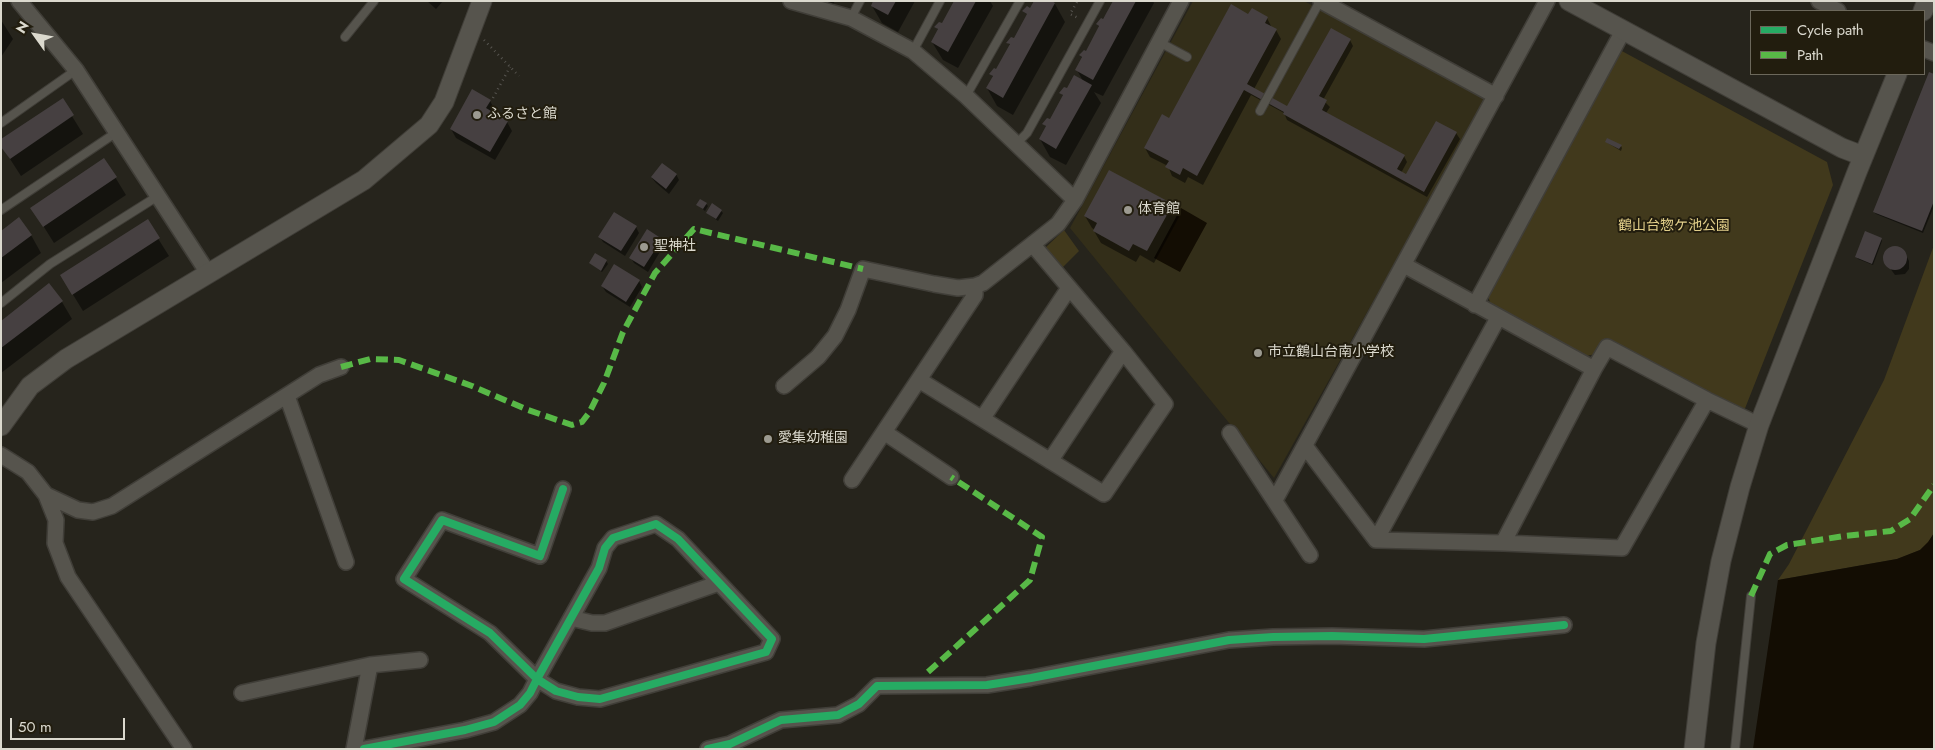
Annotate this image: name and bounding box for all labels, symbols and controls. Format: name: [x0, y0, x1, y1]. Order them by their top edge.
north arrow: [10, 10, 60, 60]
legend: [1750, 10, 1925, 75]
text: N: [11, 17, 34, 37]
text: Cycle path: [1797, 19, 1864, 41]
text: Path: [1797, 44, 1823, 66]
place label: ふるさと館: [487, 107, 557, 123]
marker: ふるさと館: [471, 109, 483, 121]
place label: 体育館: [1138, 202, 1180, 218]
marker: 体育館: [1122, 204, 1134, 216]
park label: 鶴山台惣ケ池公園: [1618, 219, 1730, 235]
place label: 聖神社: [654, 239, 696, 255]
marker: 聖神社: [638, 241, 650, 253]
place label: 市立鶴山台南小学校: [1268, 345, 1394, 361]
marker: 市立鶴山台南小学校: [1252, 347, 1264, 359]
place label: 愛集幼稚園: [778, 431, 848, 447]
marker: 愛集幼稚園: [762, 433, 774, 445]
scale bar: [12, 708, 128, 740]
text: 50 m: [18, 716, 52, 738]

